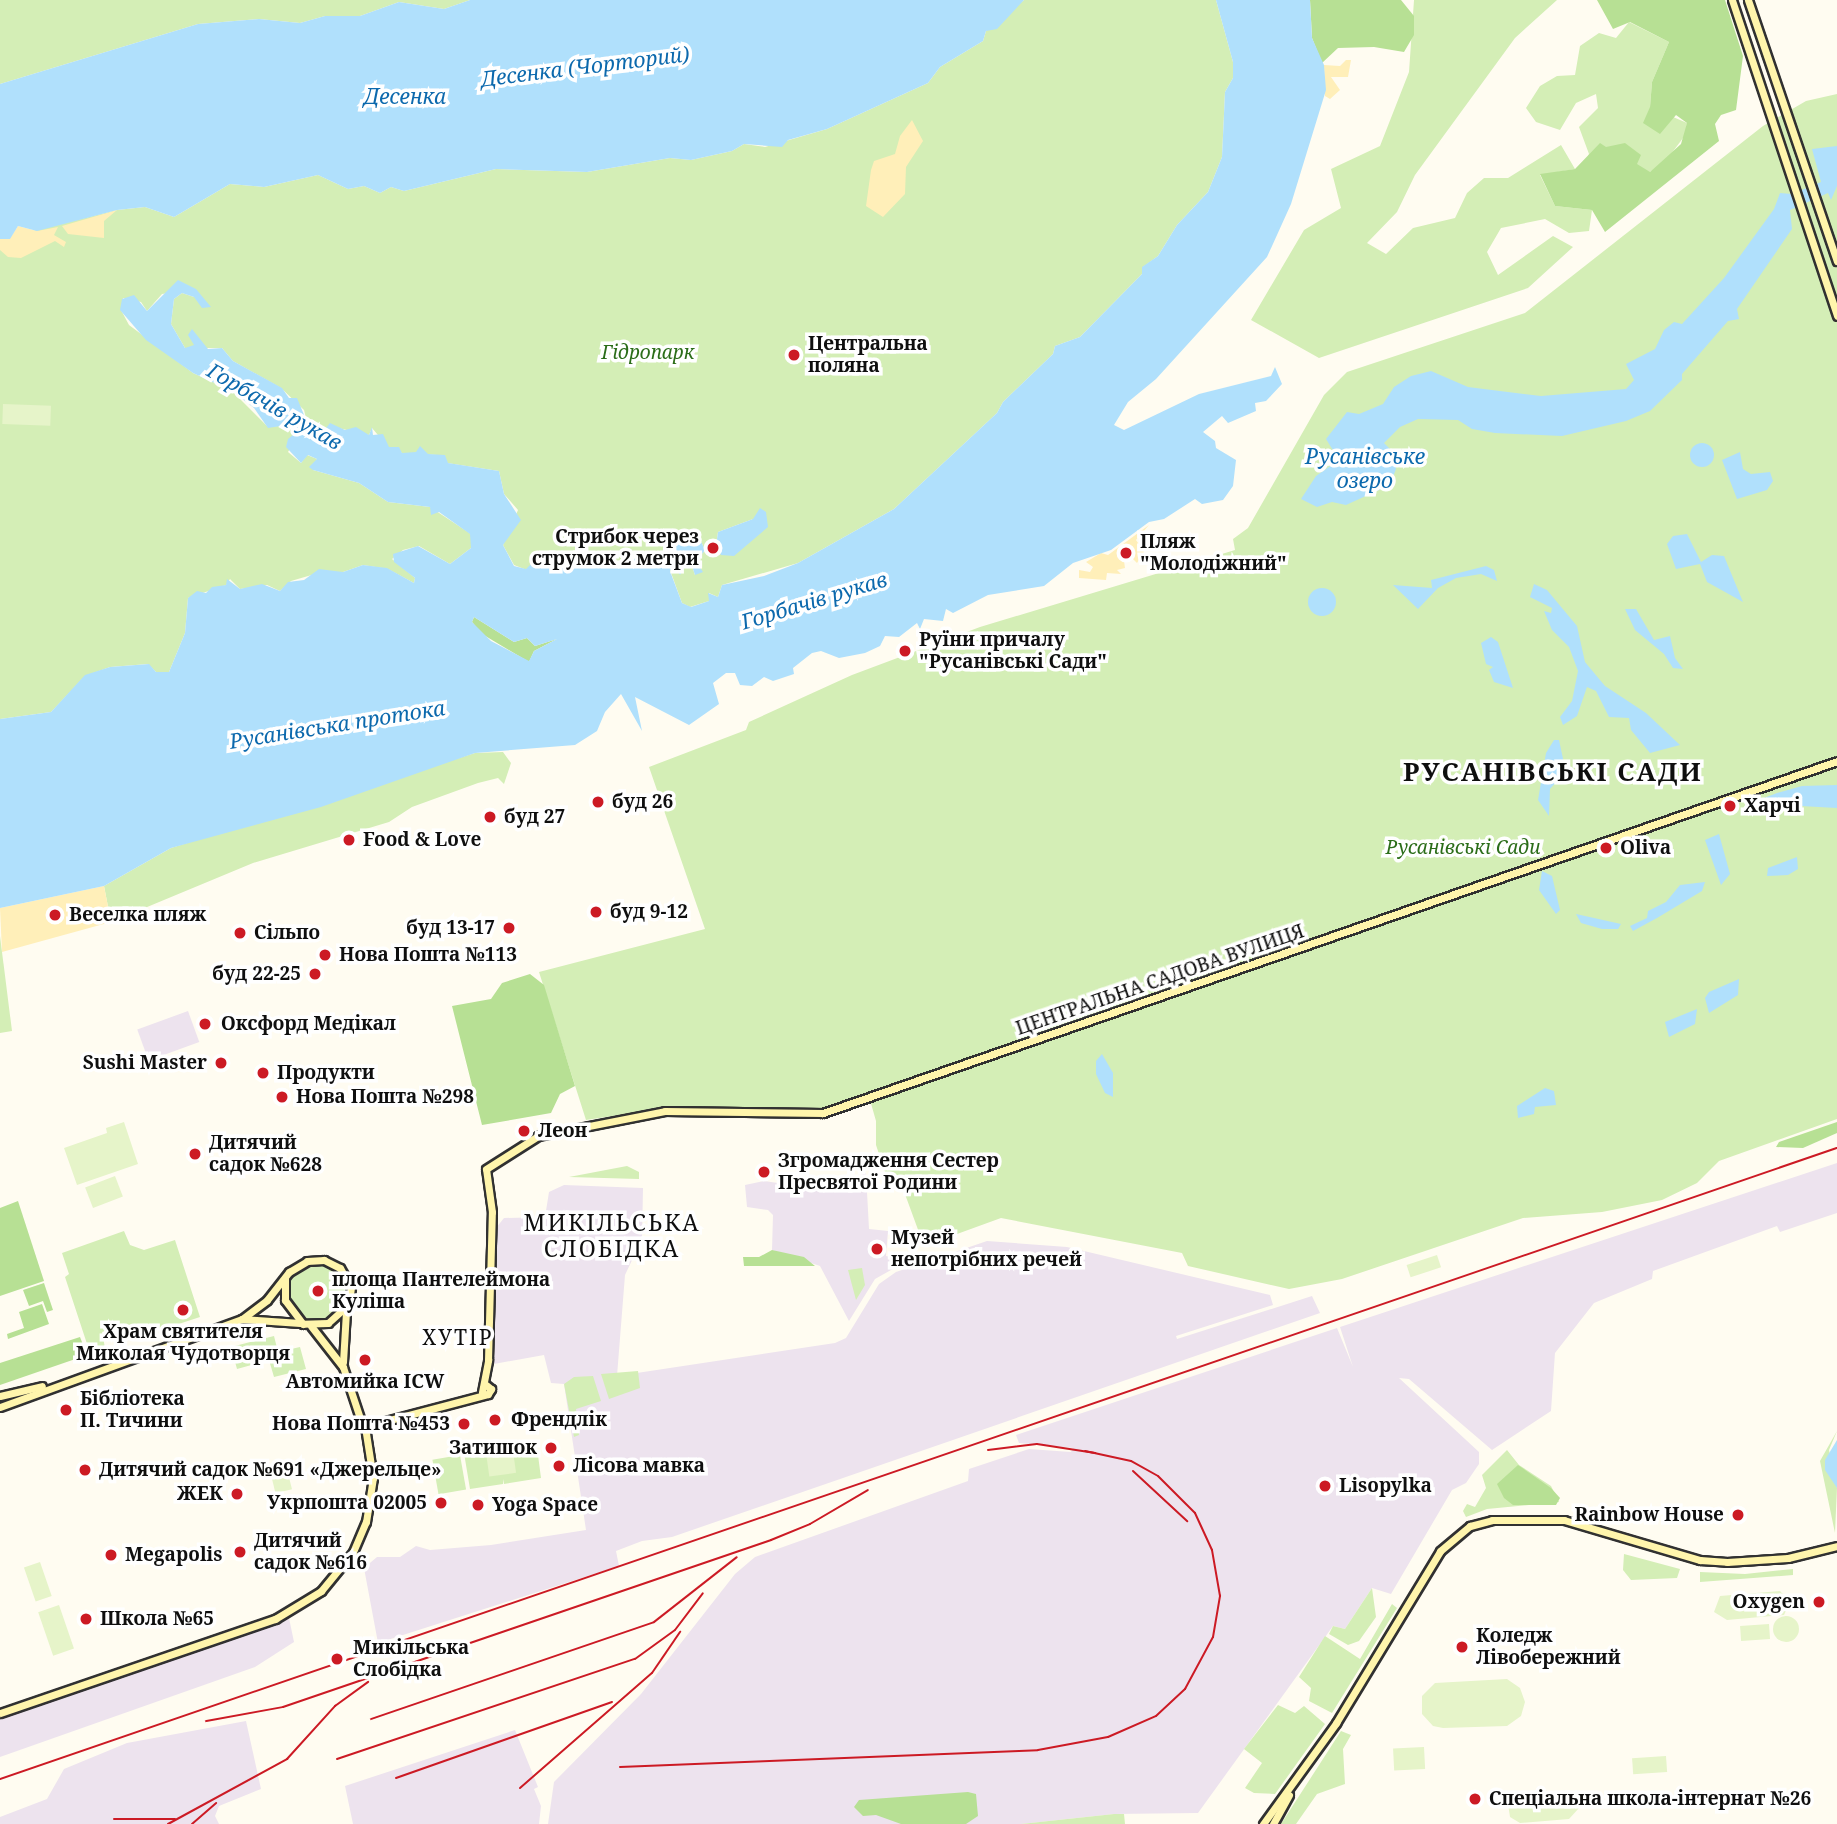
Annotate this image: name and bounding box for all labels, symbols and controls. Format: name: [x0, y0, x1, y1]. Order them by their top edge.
water label: Десенка (Чорторий): [479, 41, 691, 91]
water label: Десенка: [364, 83, 446, 109]
place label: Центральна поляна: [808, 333, 928, 377]
park label: Гідропарк: [601, 342, 695, 364]
marker: Центральна поляна: [786, 347, 802, 363]
water label: Горбачів рукав: [203, 357, 347, 455]
water label: Русанівське озеро: [1305, 443, 1425, 493]
place label: Стрибок через струмок 2 метри: [532, 526, 699, 570]
place label: Пляж "Молодіжний": [1140, 531, 1287, 575]
marker: Стрибок через струмок 2 метри: [705, 540, 721, 556]
marker: Пляж "Молодіжний": [1118, 545, 1134, 561]
water label: Горбачів рукав: [738, 566, 890, 634]
place label: Руїни причалу "Русанівські Сади": [919, 629, 1107, 673]
marker: Руїни причалу "Русанівські Сади": [897, 643, 913, 659]
water label: Русанівська протока: [227, 694, 447, 754]
district label: РУСАНІВСЬКІ САДИ: [1405, 756, 1701, 788]
place label: буд 26: [612, 791, 673, 813]
marker: буд 26: [590, 794, 606, 810]
place label: Харчі: [1744, 795, 1801, 817]
marker: Харчі: [1722, 798, 1738, 814]
place label: буд 27: [504, 806, 565, 828]
marker: буд 27: [482, 809, 498, 825]
place label: Food & Love: [363, 829, 481, 851]
marker: Food & Love: [341, 832, 357, 848]
park label: Русанівські Сади: [1386, 837, 1540, 859]
place label: Oliva: [1620, 837, 1671, 859]
marker: Oliva: [1598, 840, 1614, 856]
place label: буд 9-12: [610, 901, 688, 923]
place label: Веселка пляж: [69, 904, 206, 926]
marker: буд 9-12: [588, 904, 604, 920]
marker: Веселка пляж: [47, 907, 63, 923]
place label: буд 13-17: [406, 917, 495, 939]
marker: буд 13-17: [501, 920, 517, 936]
street label: ЦЕНТРАЛЬНА САДОВА ВУЛИЦЯ: [1013, 920, 1307, 1040]
place label: Сільпо: [254, 922, 320, 944]
marker: Сільпо: [232, 925, 248, 941]
place label: Нова Пошта №113: [339, 944, 517, 966]
marker: Нова Пошта №113: [317, 947, 333, 963]
place label: буд 22-25: [212, 963, 301, 985]
marker: буд 22-25: [307, 966, 323, 982]
place label: Оксфорд Медікал: [221, 1013, 396, 1035]
marker: Оксфорд Медікал: [195, 1014, 215, 1034]
place label: Sushi Master: [83, 1052, 207, 1074]
marker: Sushi Master: [213, 1055, 229, 1071]
place label: Продукти: [277, 1062, 375, 1084]
marker: Продукти: [255, 1065, 271, 1081]
place label: Нова Пошта №298: [296, 1086, 474, 1108]
marker: Нова Пошта №298: [274, 1089, 290, 1105]
place label: Леон: [538, 1120, 587, 1142]
marker: Леон: [516, 1123, 532, 1139]
place label: Дитячий садок №628: [209, 1132, 322, 1176]
marker: Дитячий садок №628: [187, 1146, 203, 1162]
place label: Згромадження Сестер Пресвятої Родини: [778, 1150, 999, 1194]
marker: Згромадження Сестер Пресвятої Родини: [756, 1164, 772, 1180]
district label: МИКІЛЬСЬКА СЛОБІДКА: [525, 1208, 699, 1262]
place label: Музей непотрібних речей: [891, 1227, 1082, 1271]
marker: Музей непотрібних речей: [869, 1241, 885, 1257]
place label: площа Пантелеймона Куліша: [332, 1269, 550, 1313]
marker: площа Пантелеймона Куліша: [310, 1283, 326, 1299]
marker: Храм святителя Миколая Чудотворця: [175, 1302, 191, 1318]
place label: Храм святителя Миколая Чудотворця: [76, 1321, 290, 1365]
district label: ХУТІР: [423, 1324, 493, 1350]
marker: Автомийка ICW: [357, 1352, 373, 1368]
place label: Автомийка ICW: [286, 1371, 444, 1393]
place label: Бібліотека П. Тичини: [80, 1388, 185, 1432]
marker: Бібліотека П. Тичини: [58, 1402, 74, 1418]
place label: Френдлік: [511, 1409, 607, 1431]
marker: Френдлік: [485, 1410, 505, 1430]
place label: Нова Пошта №453: [272, 1413, 450, 1435]
marker: Нова Пошта №453: [456, 1416, 472, 1432]
place label: Затишок: [449, 1437, 537, 1459]
marker: Затишок: [543, 1440, 559, 1456]
place label: Лісова мавка: [573, 1455, 705, 1477]
marker: Лісова мавка: [551, 1458, 567, 1474]
place label: Дитячий садок №691 «Джерельце»: [99, 1459, 442, 1481]
marker: Дитячий садок №691 «Джерельце»: [77, 1462, 93, 1478]
place label: Lisopylka: [1339, 1475, 1432, 1497]
marker: Lisopylka: [1317, 1478, 1333, 1494]
place label: ЖЕК: [177, 1483, 223, 1505]
marker: ЖЕК: [229, 1486, 245, 1502]
place label: Укрпошта 02005: [267, 1492, 427, 1514]
place label: Yoga Space: [492, 1494, 598, 1516]
marker: Укрпошта 02005: [433, 1495, 449, 1511]
marker: Yoga Space: [470, 1497, 486, 1513]
place label: Rainbow House: [1575, 1504, 1724, 1526]
marker: Rainbow House: [1730, 1507, 1746, 1523]
place label: Дитячий садок №616: [254, 1530, 367, 1574]
place label: Megapolis: [125, 1544, 222, 1566]
marker: Дитячий садок №616: [232, 1544, 248, 1560]
marker: Megapolis: [103, 1547, 119, 1563]
place label: Oxygen: [1733, 1591, 1805, 1613]
marker: Oxygen: [1811, 1594, 1827, 1610]
place label: Школа №65: [100, 1608, 214, 1630]
marker: Школа №65: [78, 1611, 94, 1627]
place label: Коледж Лівобережний: [1476, 1625, 1621, 1669]
place label: Микільська Слобідка: [353, 1637, 469, 1681]
marker: Коледж Лівобережний: [1454, 1639, 1470, 1655]
marker: Микільська Слобідка: [327, 1649, 347, 1669]
place label: Спеціальна школа-інтернат №26: [1489, 1788, 1811, 1810]
marker: Спеціальна школа-інтернат №26: [1467, 1791, 1483, 1807]

